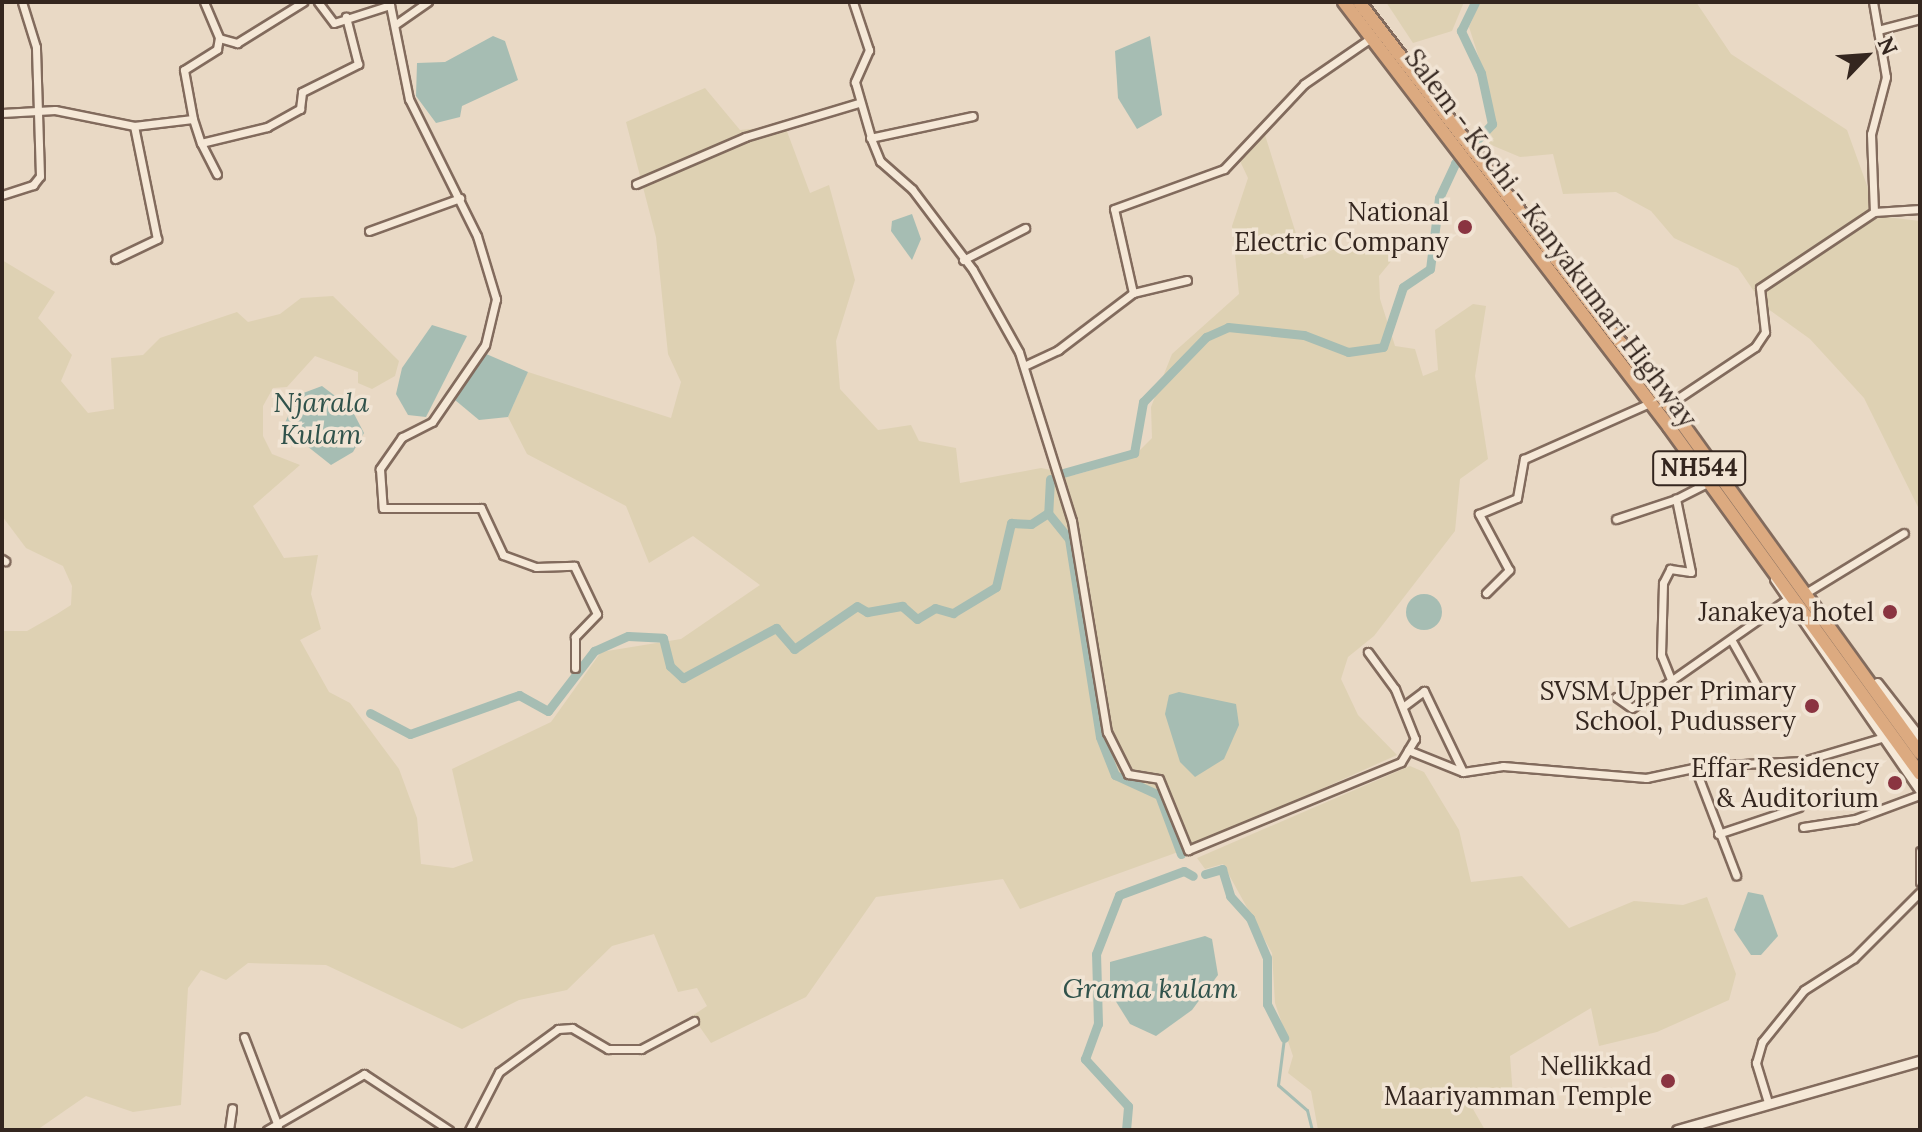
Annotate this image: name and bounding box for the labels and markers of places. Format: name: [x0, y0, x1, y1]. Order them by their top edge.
place label: National Electric Company: [1234, 196, 1449, 258]
marker: National Electric Company: [1456, 218, 1474, 236]
place label: Janakeya hotel: [1698, 596, 1874, 628]
marker: Janakeya hotel: [1881, 603, 1899, 621]
place label: SVSM Upper Primary School, Pudussery: [1540, 675, 1796, 736]
marker: SVSM Upper Primary School, Pudussery: [1803, 697, 1821, 715]
place label: Effar Residency & Auditorium: [1691, 752, 1879, 814]
marker: Effar Residency & Auditorium: [1886, 774, 1904, 792]
place label: Nellikkad Maariyamman Temple: [1384, 1050, 1652, 1112]
marker: Nellikkad Maariyamman Temple: [1659, 1072, 1677, 1090]

